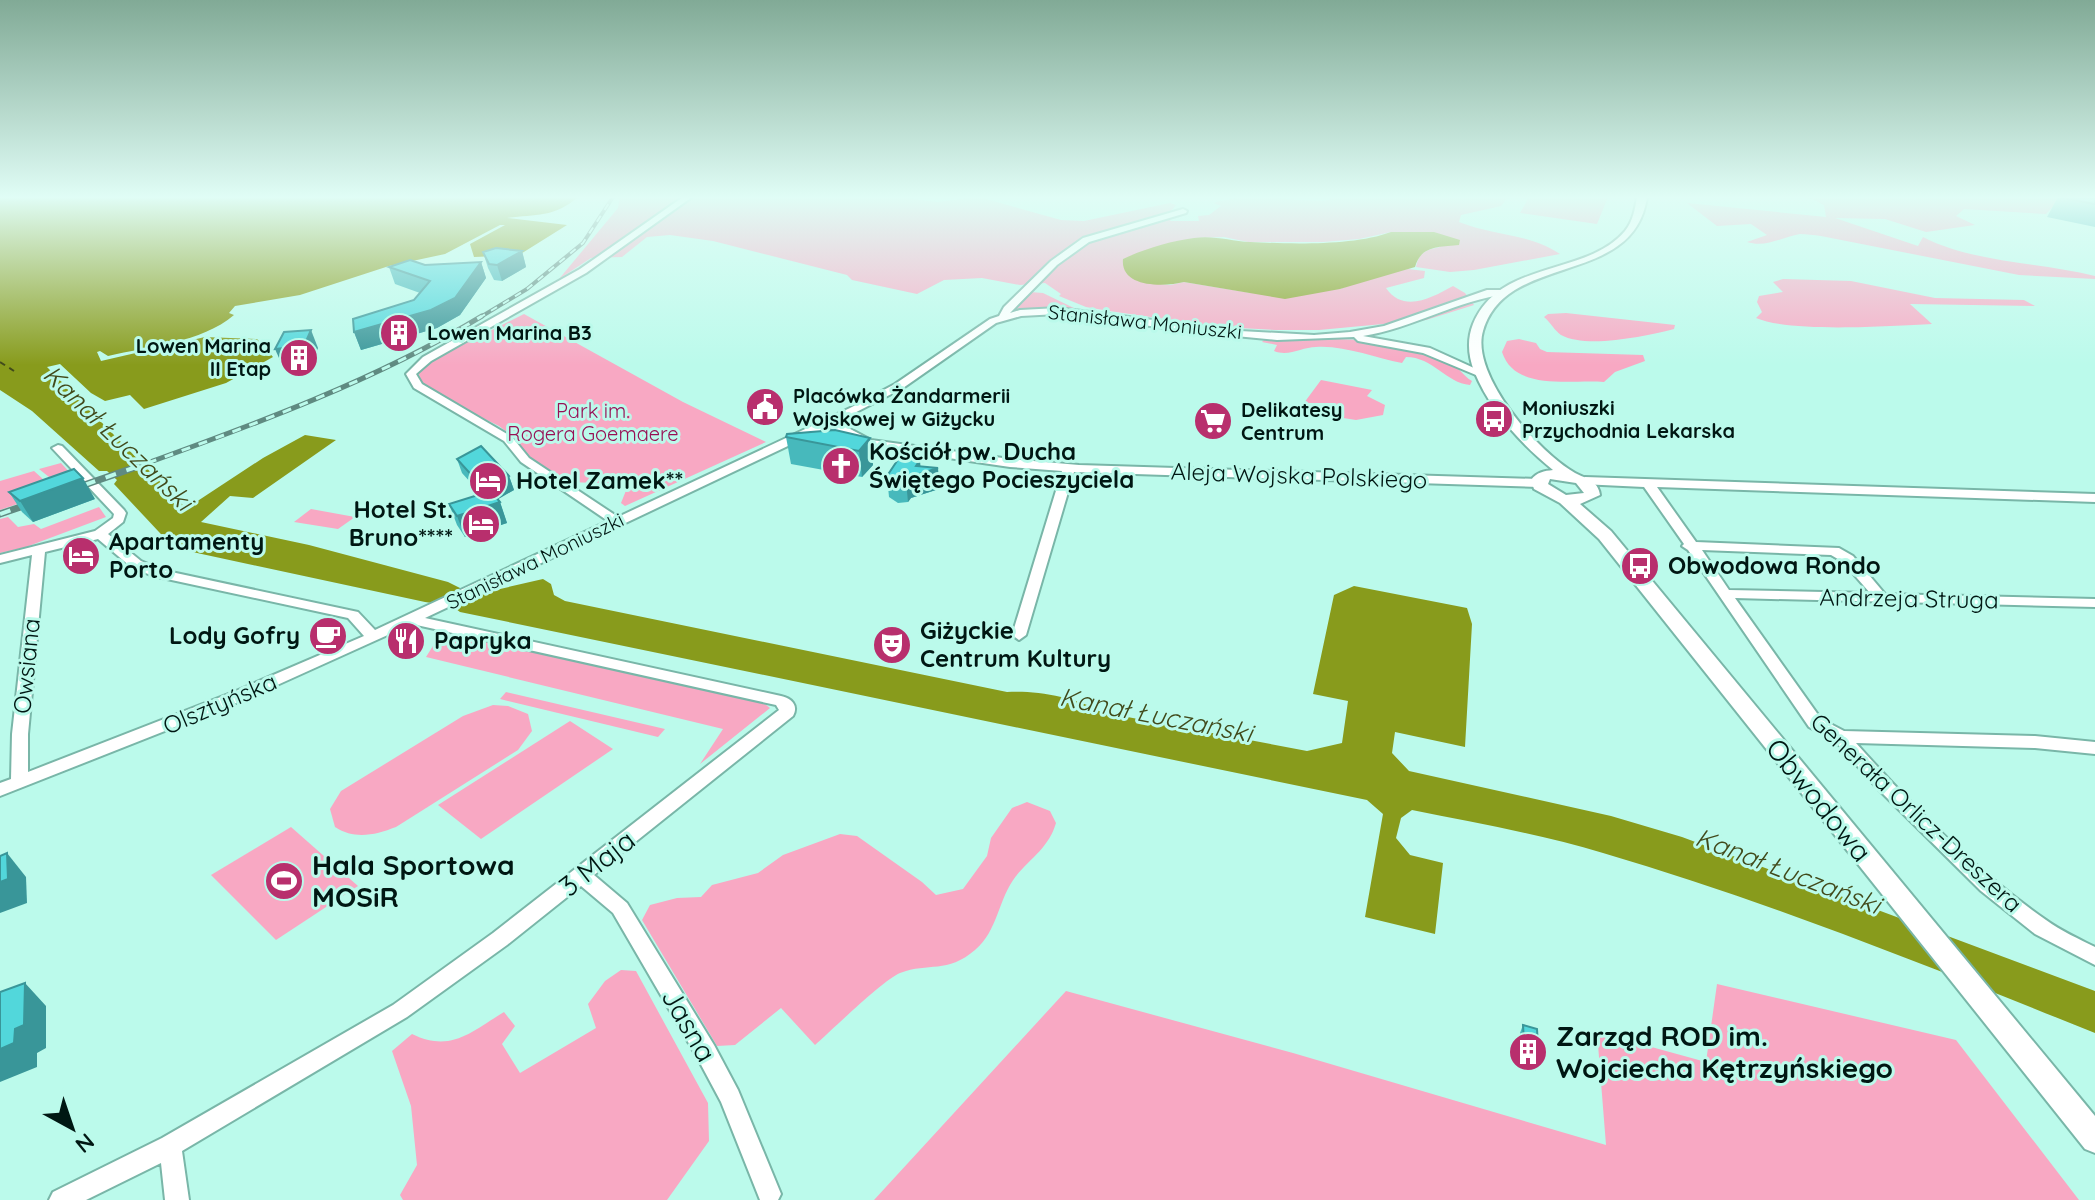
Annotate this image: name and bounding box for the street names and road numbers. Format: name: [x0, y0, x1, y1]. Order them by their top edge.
street label: Stanisława Moniuszki: [1047, 299, 1243, 344]
street label: Aleja Wojska Polskiego: [1170, 456, 1428, 494]
street label: Stanisława Moniuszki: [442, 507, 628, 614]
street label: Andrzeja Struga: [1819, 581, 1999, 615]
street label: Owsiana: [6, 617, 46, 715]
street label: Olsztyńska: [158, 666, 281, 740]
street label: Generała Orlicz-Dreszera: [1805, 706, 2029, 918]
street label: Obwodowa: [1759, 731, 1880, 868]
street label: 3 Maja: [552, 822, 642, 903]
street label: Jasna: [654, 982, 724, 1068]

